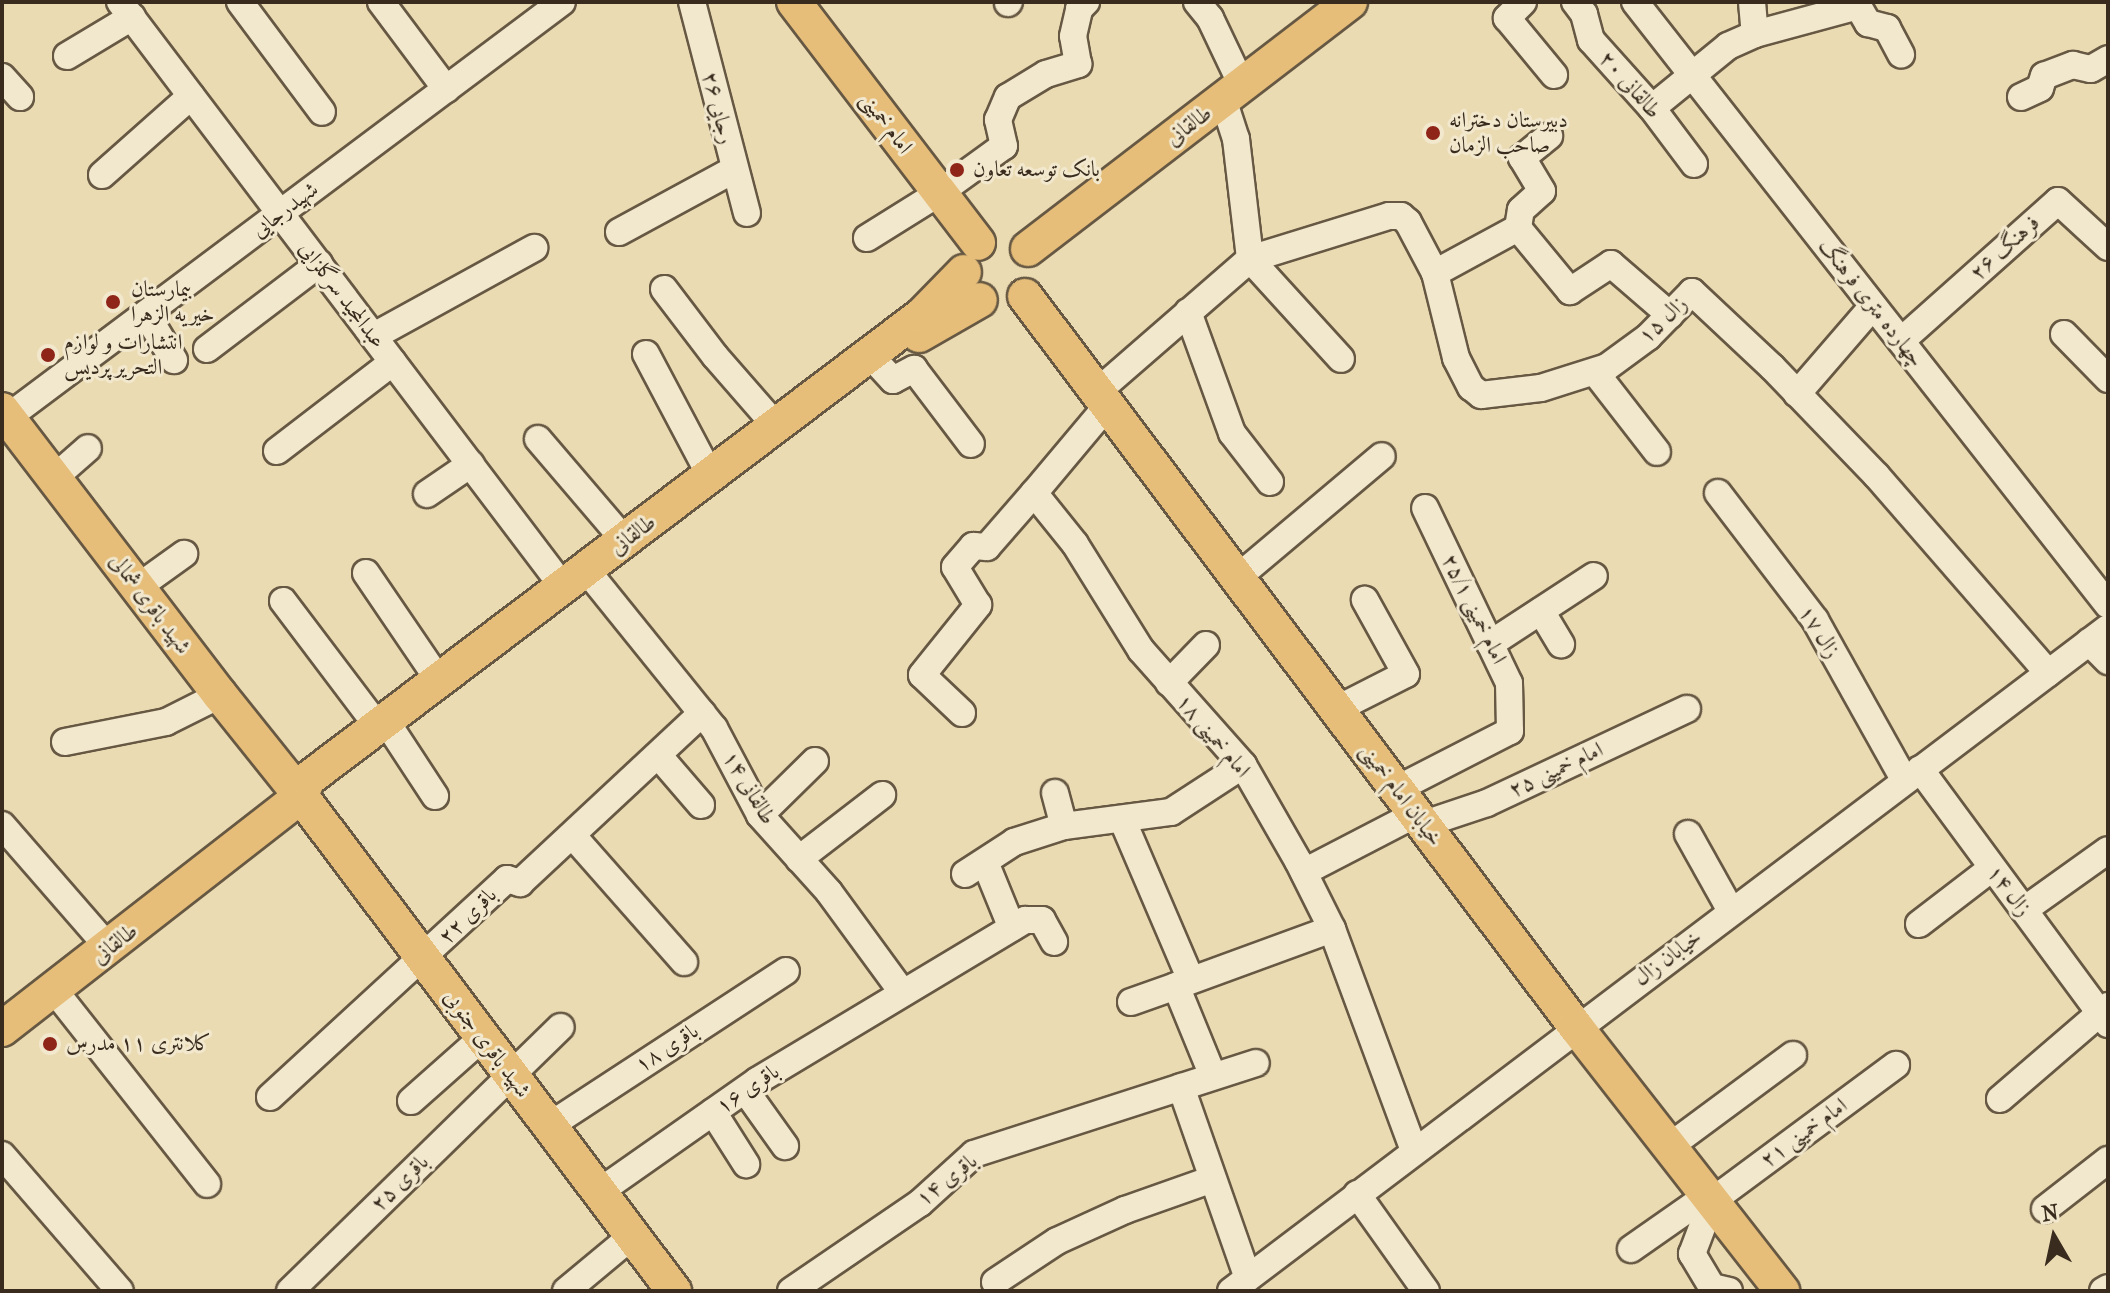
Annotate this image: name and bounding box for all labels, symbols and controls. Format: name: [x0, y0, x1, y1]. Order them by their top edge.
street label: طالقانی ۲۰: [1593, 46, 1667, 124]
street label: رجایی ۲۶: [696, 69, 740, 147]
street label: امام خمینی: [854, 87, 918, 159]
street label: طالقانی: [1161, 100, 1217, 152]
place label: دبیرستان دخترانه صاحب الزمان: [1449, 107, 1568, 158]
marker: دبیرستان دخترانه صاحب الزمان: [1424, 124, 1442, 142]
place label: بانک توسعه تعاون: [973, 157, 1100, 183]
marker: بانک توسعه تعاون: [948, 161, 966, 179]
street label: شهیدرجایی: [246, 176, 324, 244]
street label: فرهنگ ۲۶: [1965, 210, 2045, 286]
street label: چهارده متری فرهنگ: [1813, 233, 1929, 373]
street label: عبدالمجید سرگلزایی: [293, 236, 391, 354]
place label: بیمارستان خیریه الزهرا: [131, 276, 215, 328]
marker: بیمارستان خیریه الزهرا: [102, 291, 124, 313]
street label: زال ۱۵: [1633, 291, 1693, 349]
place label: انتشارات و لوازم التحریر پردیس: [64, 329, 183, 380]
marker: انتشارات و لوازم التحریر پردیس: [39, 346, 57, 364]
street label: طالقانی: [605, 509, 661, 561]
street label: شهید باقری شمالی: [104, 548, 196, 660]
street label: امام خمینی ۲۵/۱: [1436, 550, 1512, 668]
street label: زال ۱۷: [1793, 601, 1845, 663]
street label: امام خمینی ۱۸: [1170, 689, 1256, 783]
street label: امام خمینی ۲۵: [1505, 737, 1607, 803]
street label: خیابان امام خمینی: [1354, 738, 1448, 852]
street label: طالقانی ۱۴: [717, 746, 781, 830]
street label: زال ۱۴: [1981, 860, 2037, 922]
street label: باقری ۲۲: [433, 882, 503, 950]
street label: طالقانی: [87, 918, 143, 970]
street label: خیابان زال: [1629, 924, 1707, 992]
street label: شهید باقری جنوبی: [438, 985, 536, 1103]
street label: باقری ۱۸: [630, 1018, 704, 1078]
place label: کلانتری ۱۱ مدرس: [66, 1031, 211, 1057]
marker: کلانتری ۱۱ مدرس: [41, 1035, 59, 1053]
street label: باقری ۱۶: [711, 1058, 785, 1120]
street label: امام خمینی ۲۱: [1755, 1093, 1853, 1173]
street label: باقری ۱۴: [911, 1148, 983, 1212]
street label: باقری ۲۵: [365, 1149, 435, 1217]
north arrow: [2014, 1197, 2094, 1277]
text: N: [2040, 1199, 2061, 1227]

